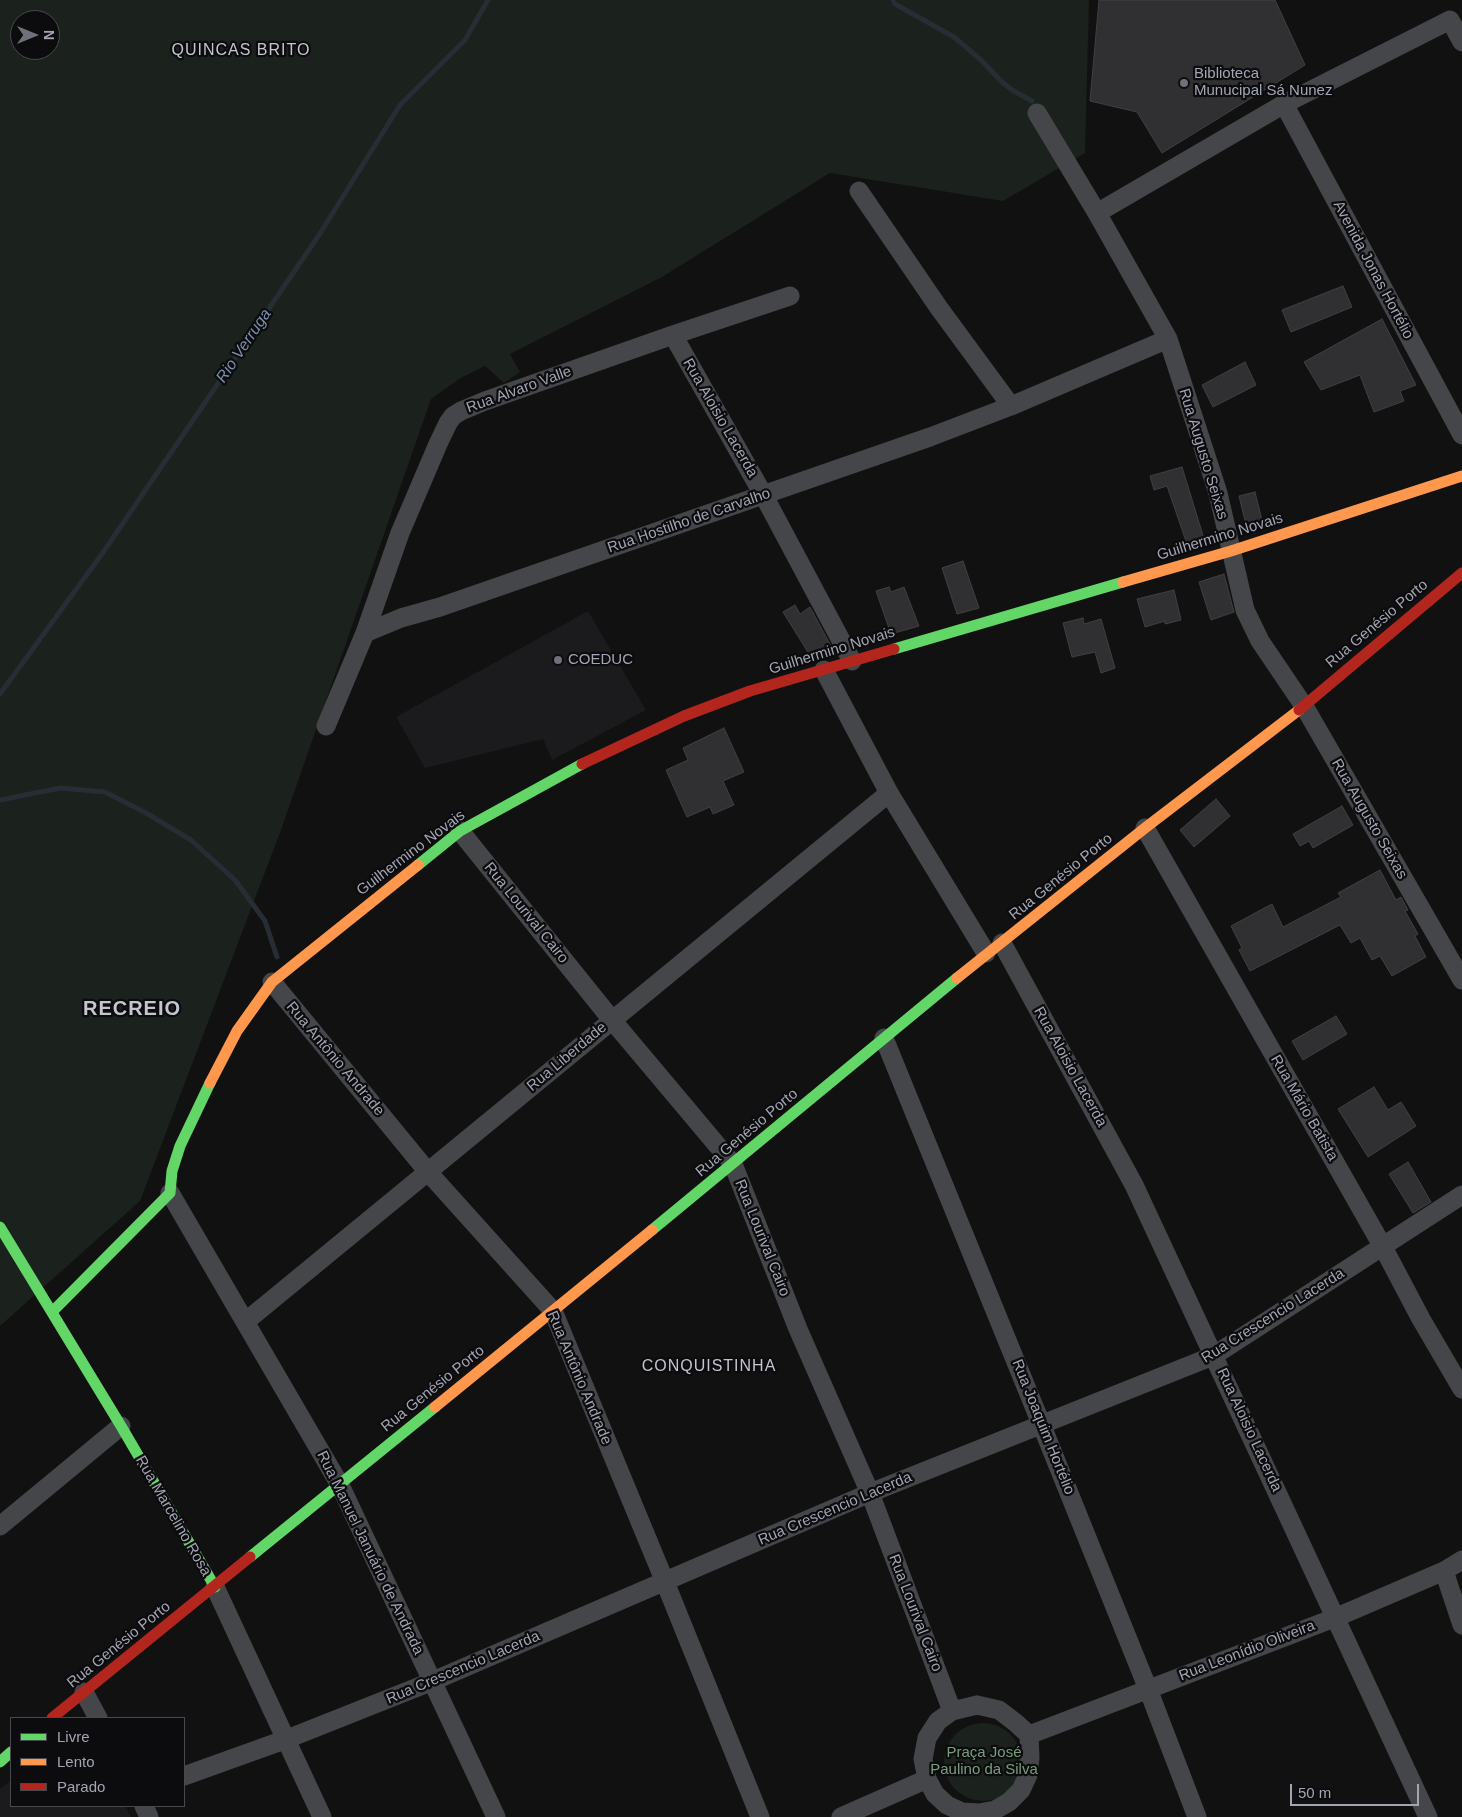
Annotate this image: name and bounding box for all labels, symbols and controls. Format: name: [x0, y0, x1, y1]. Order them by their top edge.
north arrow: [10, 10, 60, 60]
text: N: [41, 30, 57, 40]
district label: QUINCAS BRITO: [170, 41, 312, 61]
place label: Biblioteca Munucipal Sá Nunez: [1194, 65, 1332, 100]
marker: Biblioteca Munucipal Sá Nunez: [1178, 77, 1190, 89]
street label: Avenida Jonas Hortélio: [1329, 198, 1417, 342]
water label: Rio Verruga: [212, 305, 276, 387]
street label: Rua Aloisio Lacerda: [679, 355, 761, 481]
street label: Rua Alvaro Valle: [464, 363, 574, 417]
street label: Rua Augusto Seixas: [1175, 386, 1231, 522]
street label: Rua Hostilho de Carvalho: [605, 485, 773, 557]
street label: Guilhermino Novais: [1155, 509, 1285, 565]
street label: Rua Genésio Porto: [1322, 576, 1432, 672]
street label: Guilhermino Novais: [767, 623, 897, 679]
place label: COEDUC: [568, 651, 633, 669]
marker: COEDUC: [552, 654, 564, 666]
street label: Rua Augusto Seixas: [1327, 756, 1411, 882]
street label: Guilhermino Novais: [353, 806, 469, 900]
street label: Rua Genésio Porto: [1006, 830, 1116, 924]
street label: Rua Lourival Cairo: [480, 859, 572, 967]
district label: RECREIO: [82, 997, 182, 1021]
street label: Rua Antônio Andrade: [282, 998, 388, 1120]
street label: Rua Aloisio Lacerda: [1030, 1004, 1110, 1130]
street label: Rua Liberdade: [524, 1018, 610, 1096]
street label: Rua Mário Batista: [1266, 1052, 1342, 1164]
street label: Rua Genésio Porto: [692, 1085, 802, 1181]
street label: Rua Lourival Cairo: [730, 1177, 794, 1299]
street label: Rua Crescencio Lacerda: [1198, 1265, 1348, 1367]
street label: Rua Antônio Andrade: [543, 1308, 615, 1448]
street label: Rua Genésio Porto: [378, 1342, 488, 1436]
district label: CONQUISTINHA: [640, 1357, 778, 1377]
street label: Rua Joaquim Hortélio: [1008, 1357, 1078, 1497]
street label: Rua Aloisio Lacerda: [1212, 1365, 1286, 1495]
street label: Rua Manuel Januário de Andrada: [313, 1448, 427, 1658]
street label: Rua Marcelino Rosa: [131, 1453, 215, 1579]
street label: Rua Crescencio Lacerda: [756, 1468, 914, 1550]
street label: Rua Lourival Cairo: [884, 1552, 946, 1674]
street label: Rua Genésio Porto: [64, 1598, 174, 1692]
street label: Rua Leonídio Oliveira: [1176, 1617, 1318, 1685]
street label: Rua Crescencio Lacerda: [384, 1627, 542, 1709]
legend: [10, 1717, 185, 1807]
text: Livre: [57, 1728, 90, 1745]
park label: Praça José Paulino da Silva: [930, 1744, 1038, 1779]
text: Lento: [57, 1753, 95, 1770]
scale bar: [1292, 1774, 1421, 1806]
text: Parado: [57, 1778, 105, 1795]
text: 50 m: [1298, 1784, 1331, 1801]

